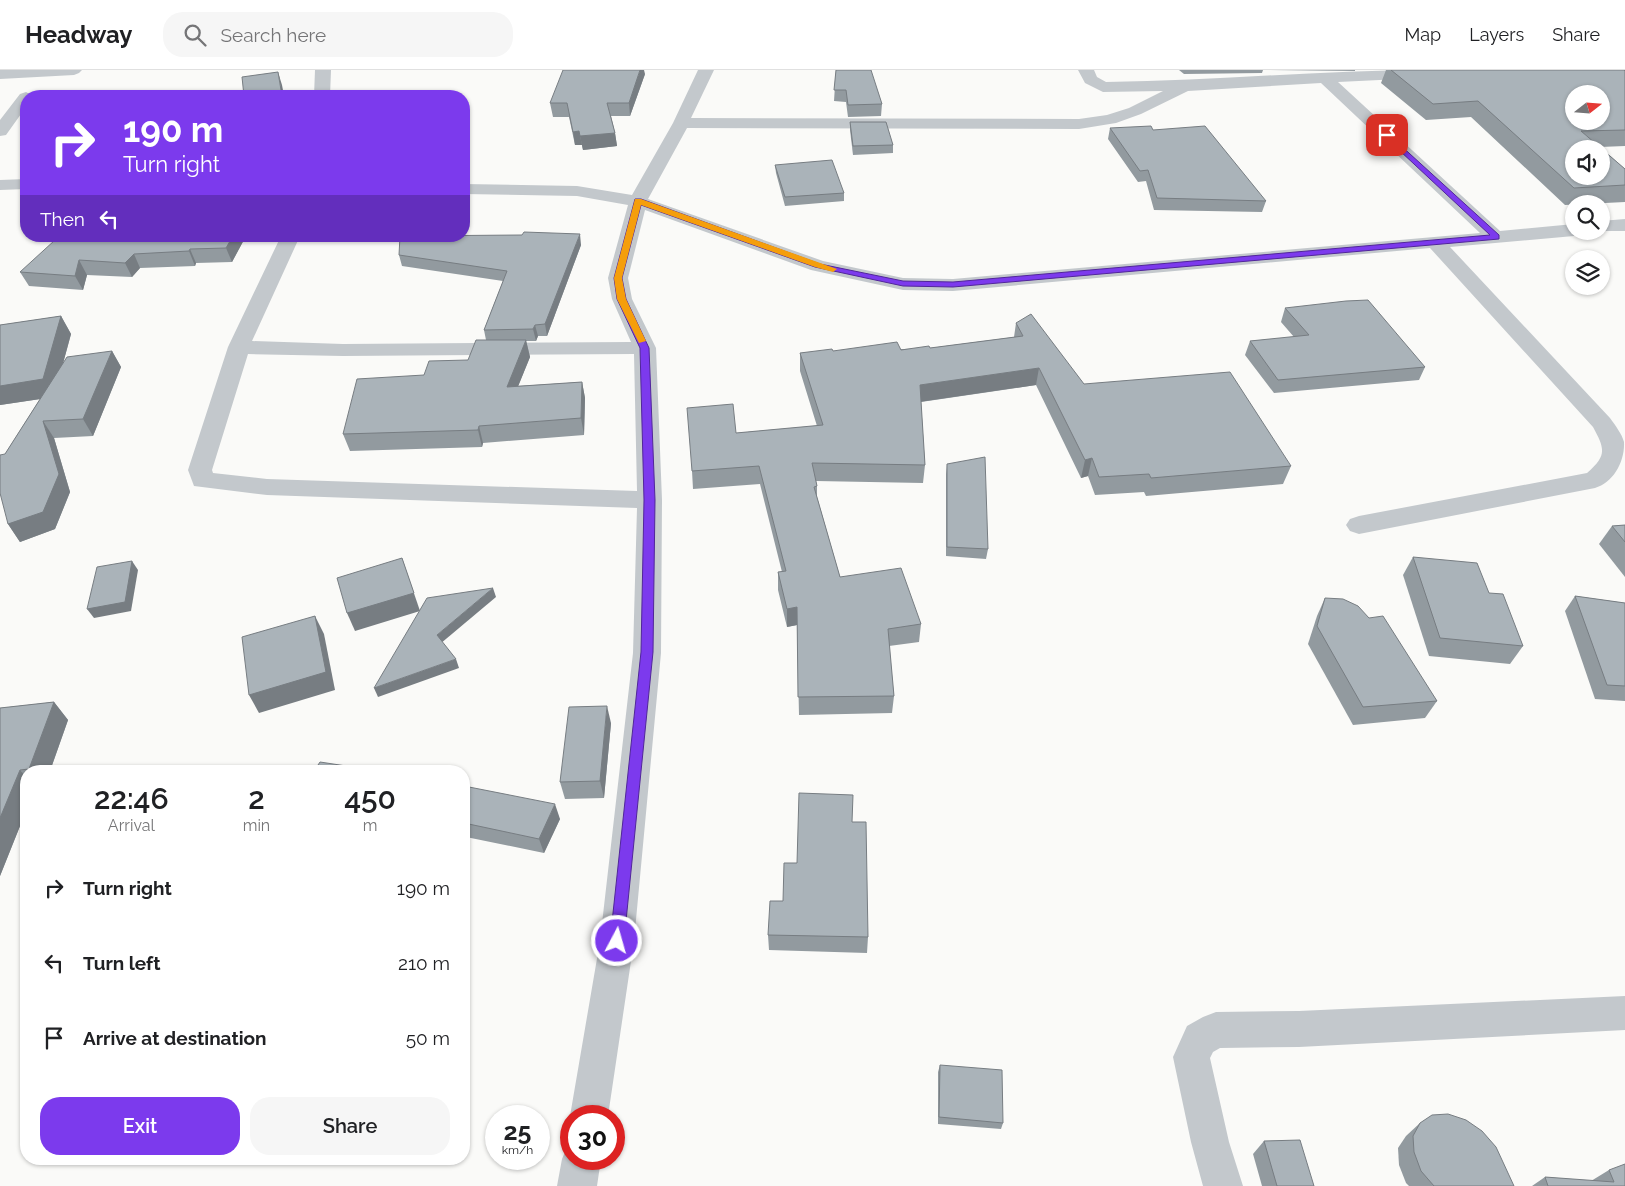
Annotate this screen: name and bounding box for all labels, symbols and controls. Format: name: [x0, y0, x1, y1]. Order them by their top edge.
search box: [163, 12, 513, 57]
text: Headway: [25, 20, 133, 49]
icon: search: [181, 21, 209, 49]
text: Search here: [221, 24, 326, 46]
text: Map: [1405, 24, 1441, 45]
text: Layers: [1469, 24, 1524, 45]
text: Share: [1552, 24, 1600, 45]
north arrow: [1565, 85, 1610, 130]
map controls: [1565, 85, 1610, 295]
text: 190 m: [123, 109, 223, 150]
icon: right: [40, 110, 105, 175]
pin: [1366, 114, 1408, 156]
icon: arrive: [1373, 121, 1401, 149]
button: sound: [1565, 140, 1610, 185]
text: Turn right: [123, 151, 220, 177]
button: search: [1565, 195, 1610, 240]
icon: left: [95, 205, 123, 233]
text: Then: [40, 208, 85, 230]
button: layers: [1565, 250, 1610, 295]
text: 22:46: [94, 781, 169, 816]
text: 2: [248, 781, 265, 816]
text: 450: [344, 781, 396, 816]
text: Arrival: [108, 816, 155, 835]
text: min: [243, 816, 270, 835]
text: m: [363, 816, 377, 835]
icon: right: [40, 874, 68, 902]
text: Turn right: [83, 877, 172, 899]
text: 190 m: [397, 877, 450, 899]
position arrow: [590, 914, 642, 966]
icon: left: [40, 949, 68, 977]
text: Turn left: [83, 952, 160, 974]
text: 210 m: [398, 952, 450, 974]
icon: arrive: [40, 1024, 68, 1052]
text: Arrive at destination: [83, 1027, 267, 1049]
text: 50 m: [406, 1027, 450, 1049]
button: Exit: [40, 1097, 240, 1155]
button: Share: [250, 1097, 450, 1155]
speed limit sign: 30: [560, 1105, 625, 1170]
text: 25: [504, 1116, 531, 1146]
text: km/h: [502, 1143, 533, 1157]

